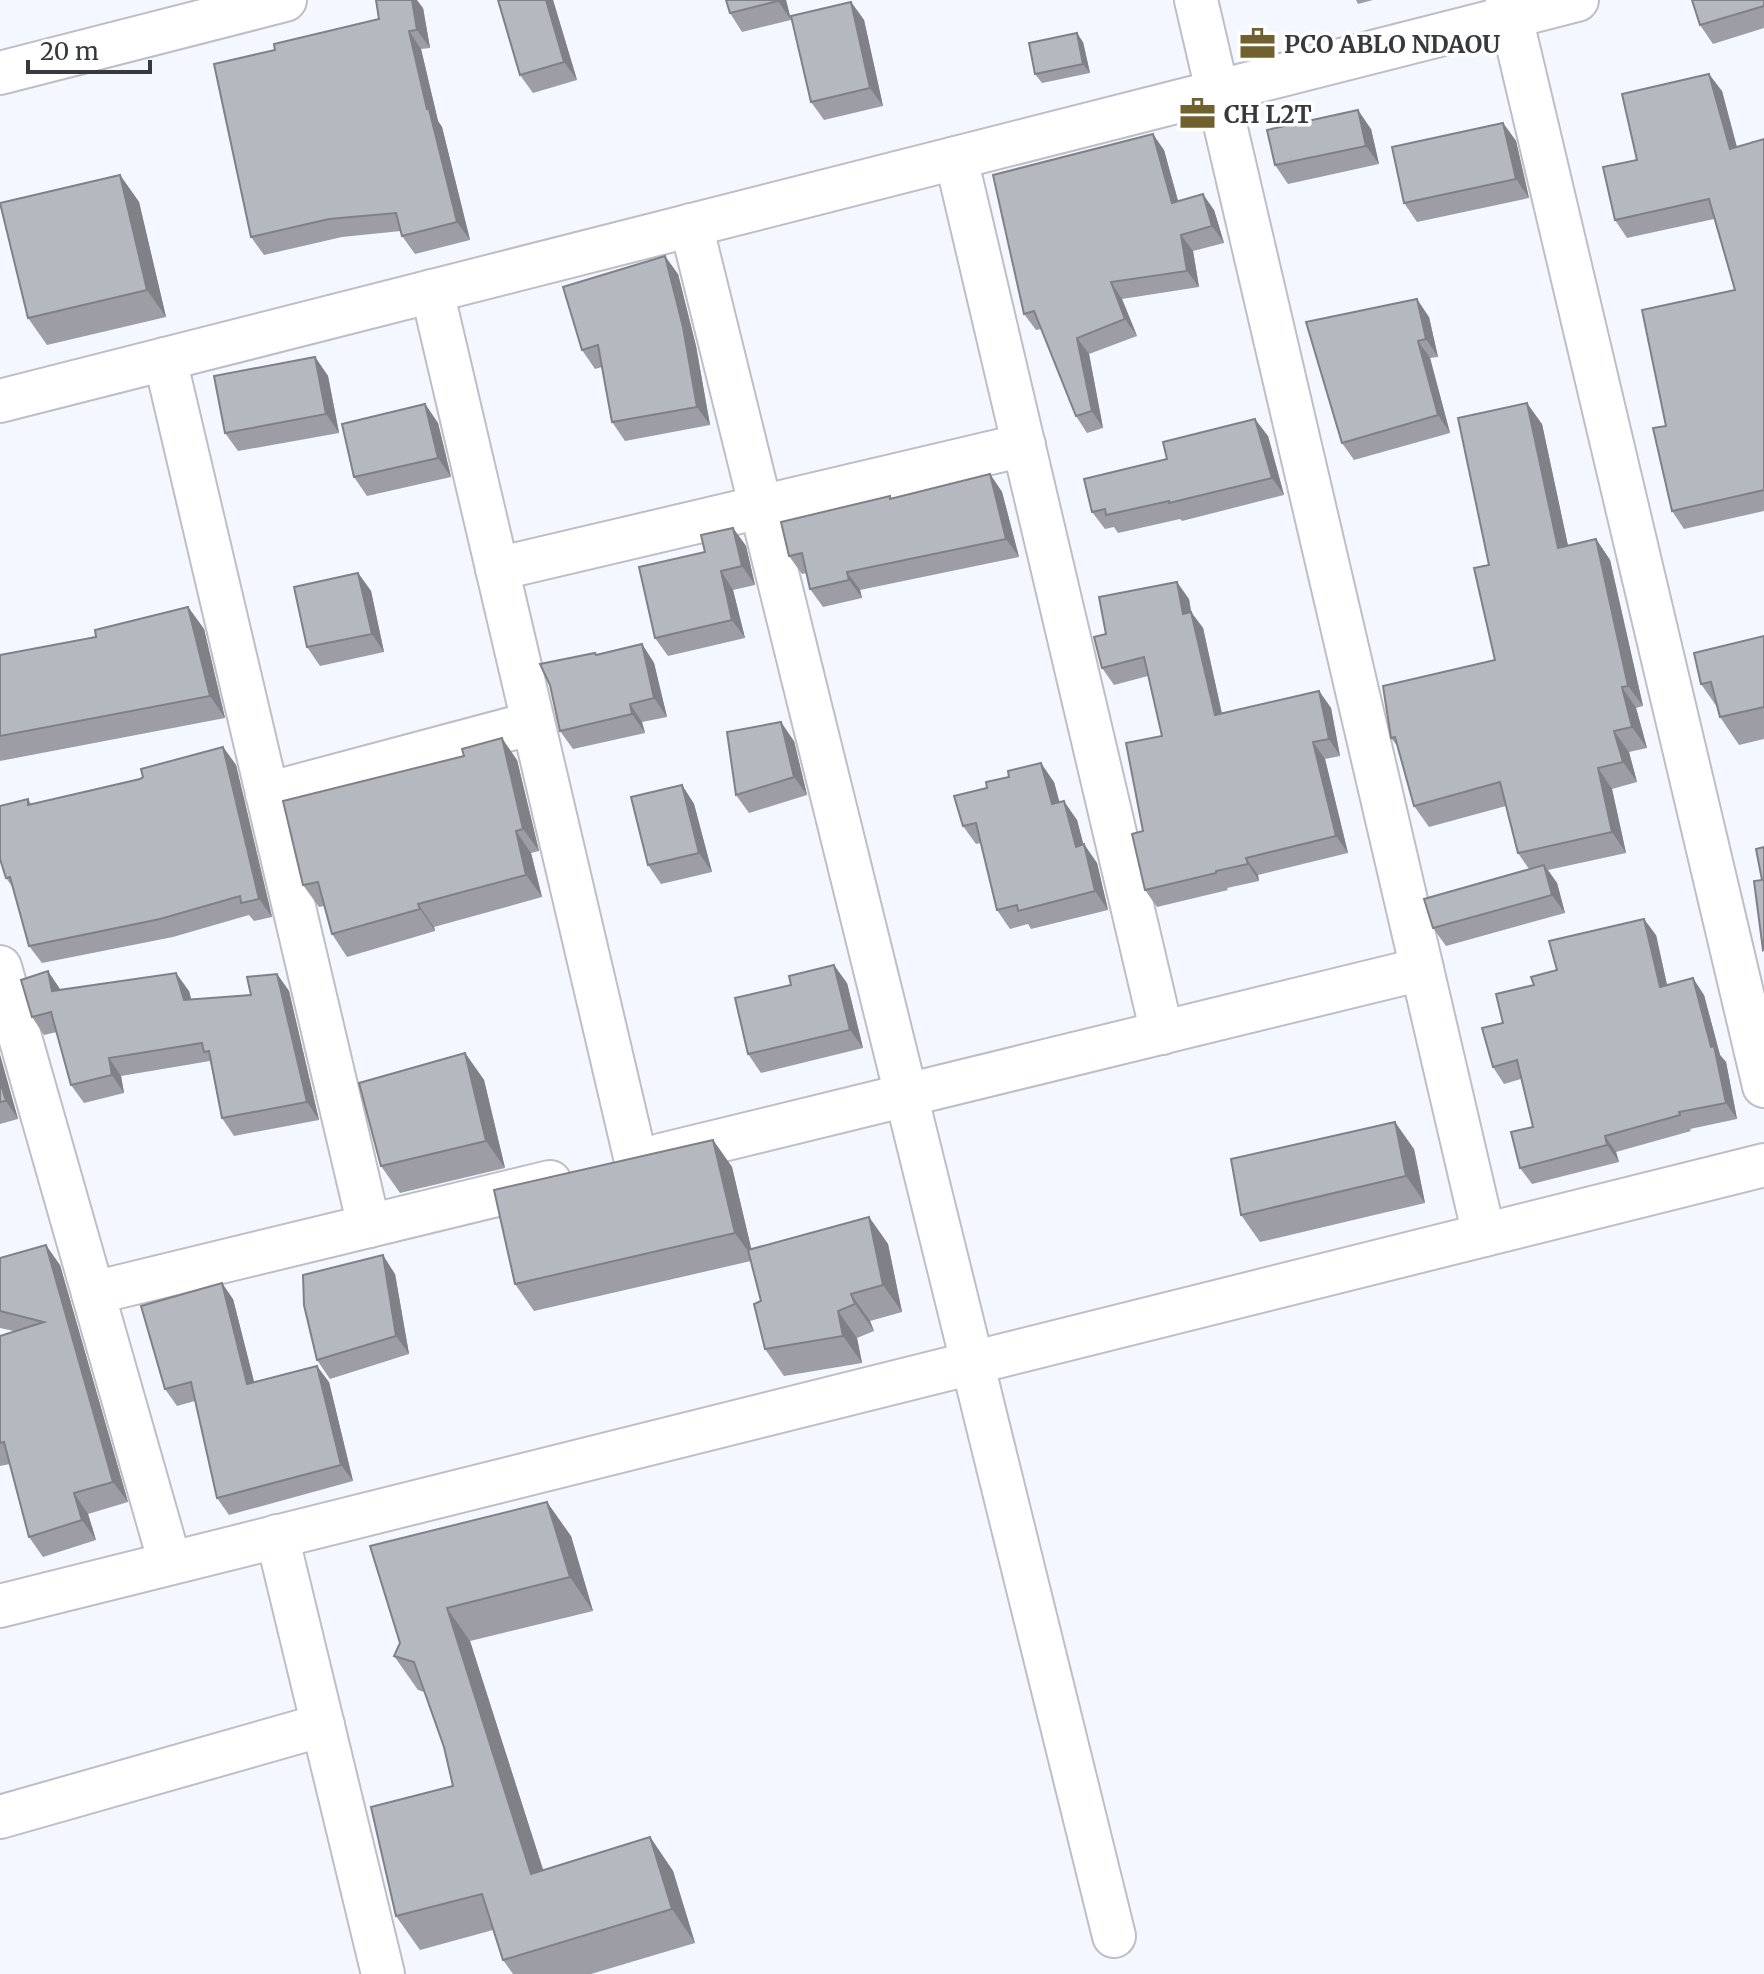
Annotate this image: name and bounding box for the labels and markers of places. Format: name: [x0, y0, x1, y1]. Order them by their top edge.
office icon: PCO ABLO NDAOU: [1239, 25, 1277, 63]
place label: PCO ABLO NDAOU: [1284, 29, 1500, 60]
office icon: CH L2T: [1179, 95, 1217, 133]
place label: CH L2T: [1224, 99, 1312, 130]

